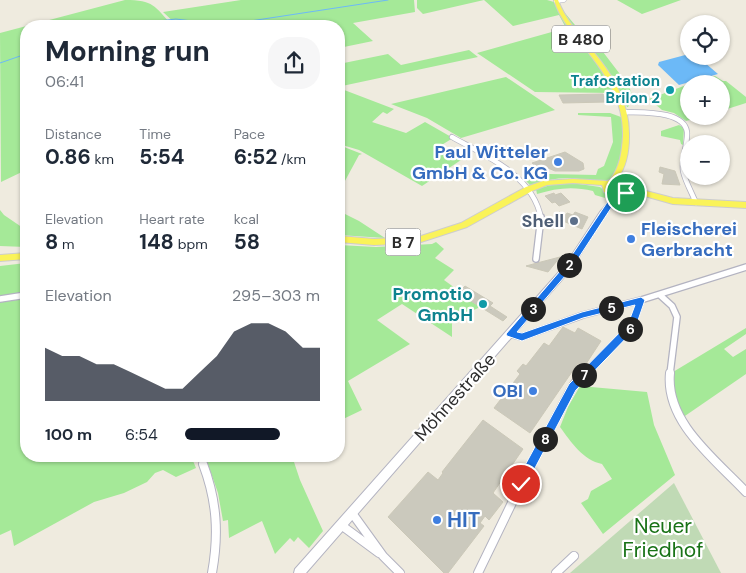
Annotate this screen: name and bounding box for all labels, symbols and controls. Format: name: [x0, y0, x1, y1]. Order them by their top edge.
map controls: [680, 15, 730, 185]
button: locate: [680, 15, 730, 65]
road number: B 480: [552, 26, 610, 52]
text: Morning run: [45, 33, 210, 70]
button: share: [268, 37, 320, 89]
text: 06:41: [45, 71, 84, 92]
place label: Trafostation Brilon 2: [570, 71, 660, 108]
button: +: [680, 75, 730, 125]
marker: Trafostation Brilon 2: [664, 84, 676, 96]
text: Distance: [45, 125, 102, 143]
text: Time: [139, 125, 171, 143]
text: Pace: [234, 125, 265, 143]
button: −: [680, 135, 730, 185]
place label: Paul Witteler GmbH & Co. KG: [412, 140, 548, 185]
text: 0.86: [45, 143, 91, 171]
text: 5:54: [139, 143, 184, 171]
text: 6:52: [234, 143, 277, 171]
text: km: [91, 150, 114, 168]
text: /km: [277, 150, 306, 168]
marker: Paul Witteler GmbH & Co. KG: [552, 156, 564, 168]
pin: [605, 172, 647, 214]
icon: arrive: [612, 179, 640, 207]
place label: Shell: [522, 209, 564, 233]
text: Elevation: [45, 210, 103, 228]
text: Heart rate: [139, 210, 205, 228]
text: kcal: [234, 210, 259, 228]
marker: Shell: [568, 215, 580, 227]
place label: Fleischerei Gerbracht: [641, 217, 737, 262]
text: 8: [45, 228, 58, 256]
text: 148: [139, 228, 174, 256]
text: 58: [234, 228, 260, 256]
road number: B 7: [386, 228, 420, 256]
marker: Fleischerei Gerbracht: [625, 233, 637, 245]
text: m: [58, 235, 75, 253]
text: bpm: [174, 235, 208, 253]
pin: 2: [556, 252, 582, 278]
text: 2: [565, 256, 574, 274]
place label: Promotio GmbH: [392, 282, 473, 327]
text: Elevation: [45, 285, 112, 306]
text: 295–303 m: [232, 285, 320, 306]
pin: 3: [520, 296, 546, 322]
pin: 5: [598, 296, 624, 320]
marker: Promotio GmbH: [477, 298, 489, 310]
text: 5: [607, 299, 616, 317]
text: 3: [529, 300, 538, 318]
pin: 6: [618, 316, 642, 342]
text: 6: [626, 320, 635, 338]
street label: Möhnestraße: [409, 348, 501, 446]
pin: 7: [572, 362, 596, 388]
text: 7: [581, 366, 588, 384]
place label: OBI: [493, 379, 523, 403]
marker: OBI: [527, 385, 539, 397]
text: 100 m: [45, 424, 92, 445]
text: 6:54: [125, 424, 158, 445]
pin: 8: [532, 426, 558, 452]
text: 8: [541, 430, 550, 448]
pin: [500, 463, 542, 505]
icon: check: [507, 470, 535, 498]
place label: HIT: [447, 506, 480, 534]
park label: Neuer Friedhof: [623, 512, 703, 564]
marker: HIT: [431, 514, 443, 526]

